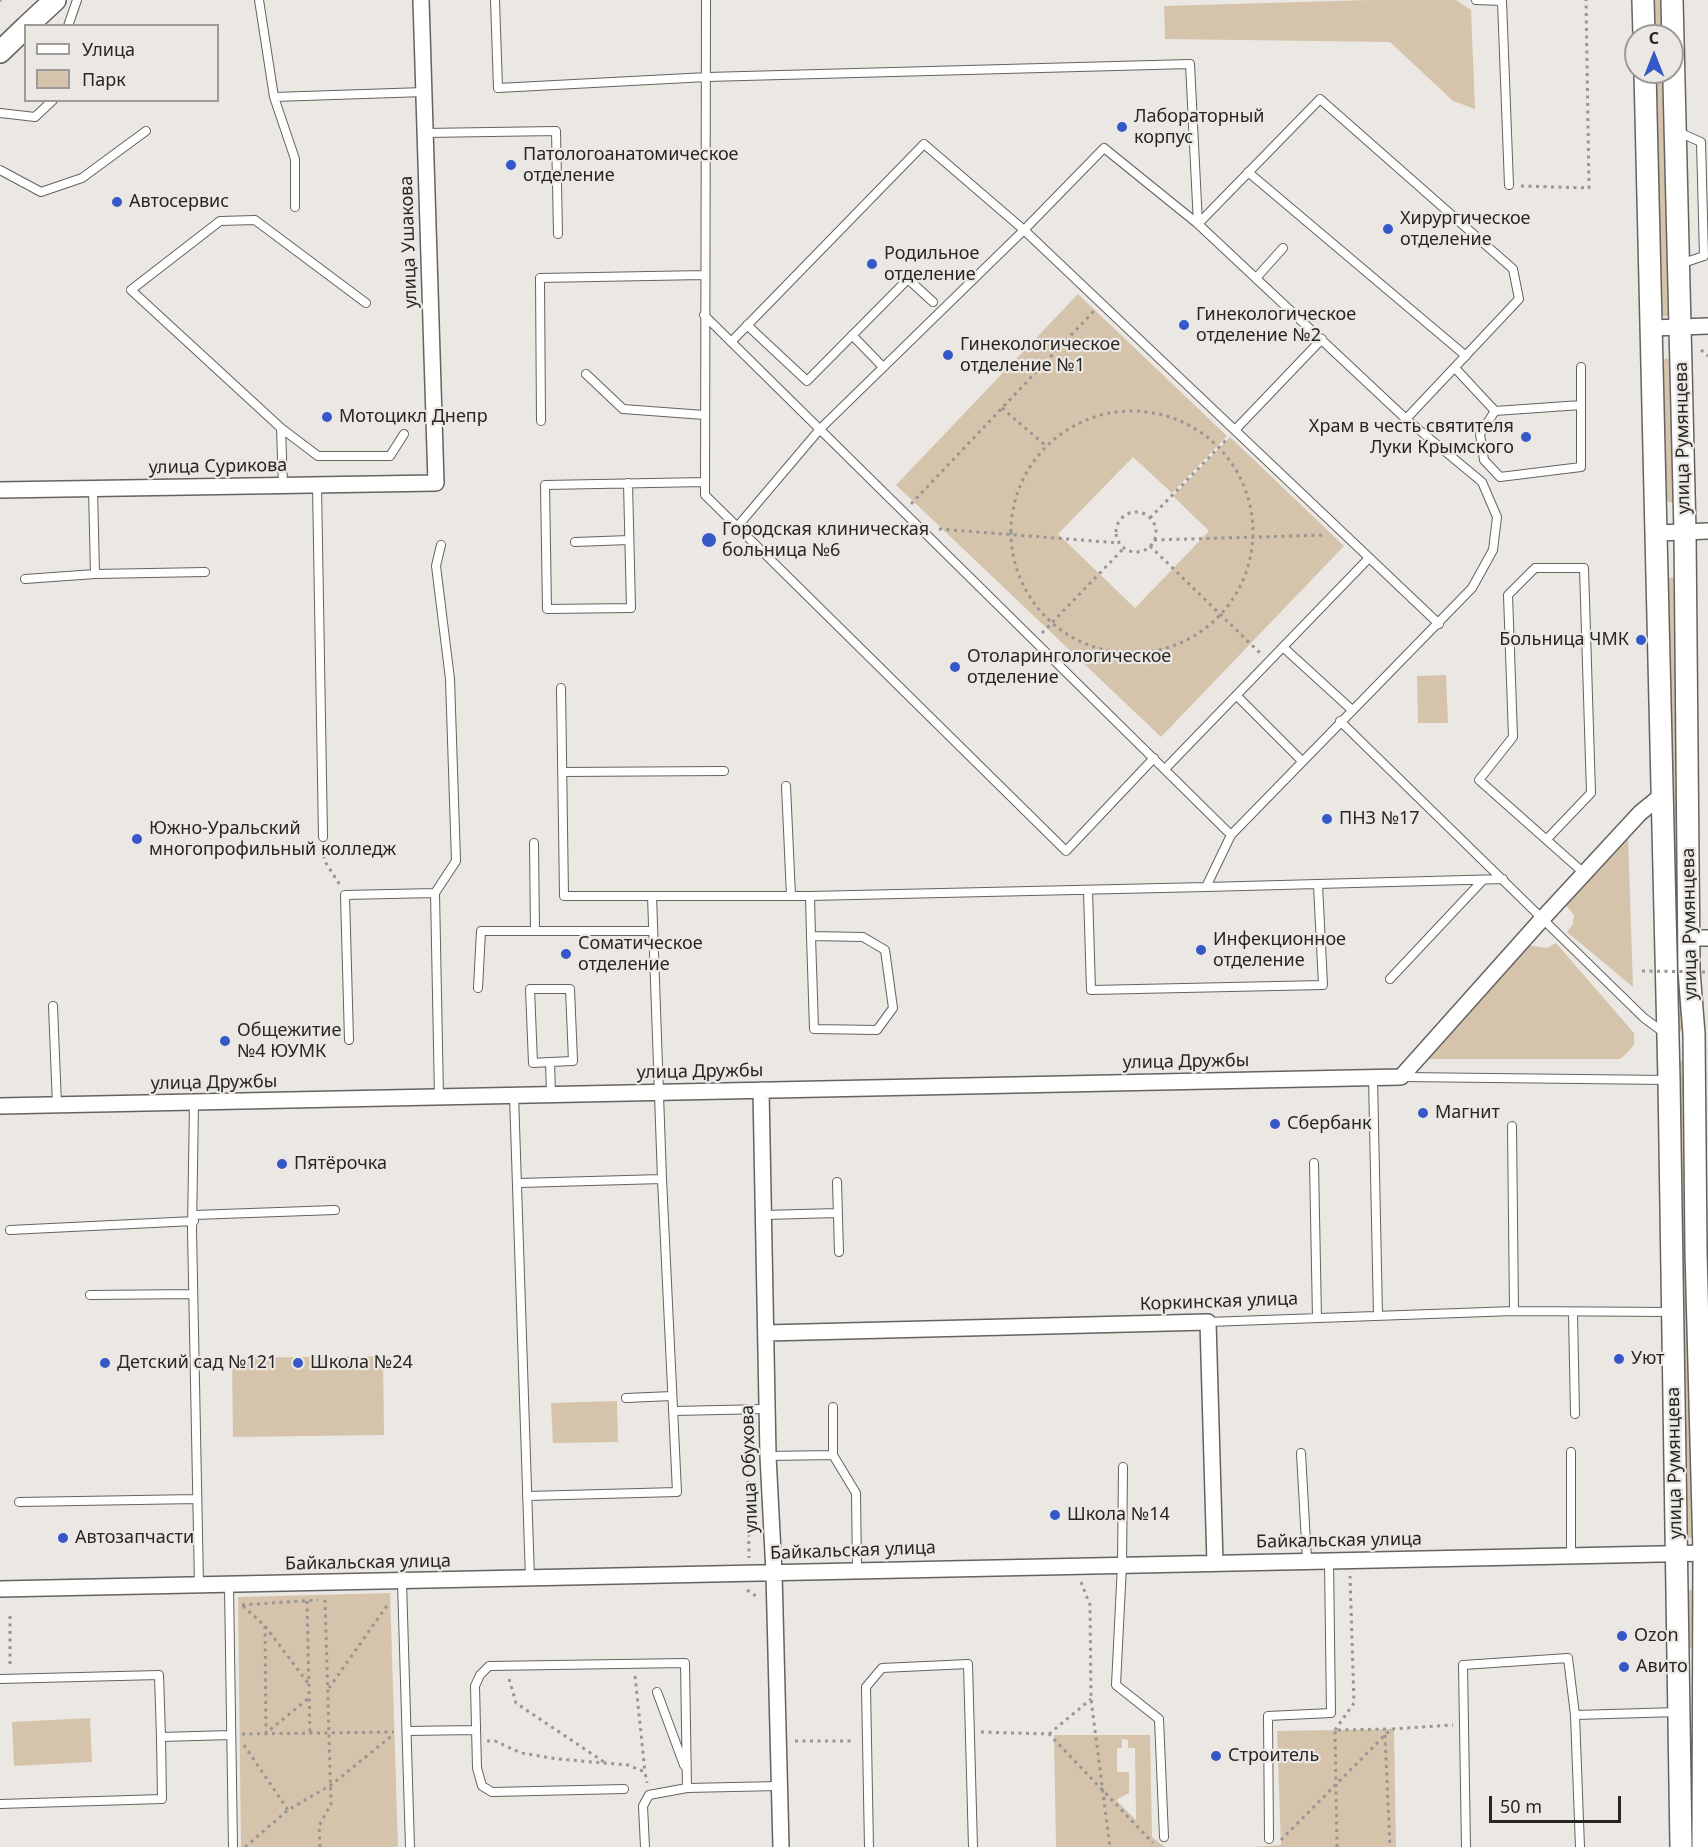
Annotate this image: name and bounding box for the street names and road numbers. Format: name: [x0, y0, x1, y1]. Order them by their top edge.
street label: улица Ушакова: [396, 175, 422, 309]
street label: улица Румянцева: [1671, 362, 1695, 514]
street label: улица Сурикова: [149, 455, 287, 479]
street label: улица Румянцева: [1678, 848, 1702, 1000]
street label: улица Дружбы: [1123, 1050, 1249, 1074]
street label: улица Дружбы: [637, 1060, 763, 1084]
street label: улица Дружбы: [151, 1071, 277, 1095]
street label: Коркинская улица: [1139, 1288, 1299, 1316]
street label: улица Румянцева: [1663, 1387, 1687, 1539]
street label: улица Обухова: [737, 1404, 763, 1534]
street label: Байкальская улица: [1256, 1529, 1422, 1553]
street label: Байкальская улица: [770, 1537, 936, 1565]
street label: Байкальская улица: [285, 1551, 451, 1575]

